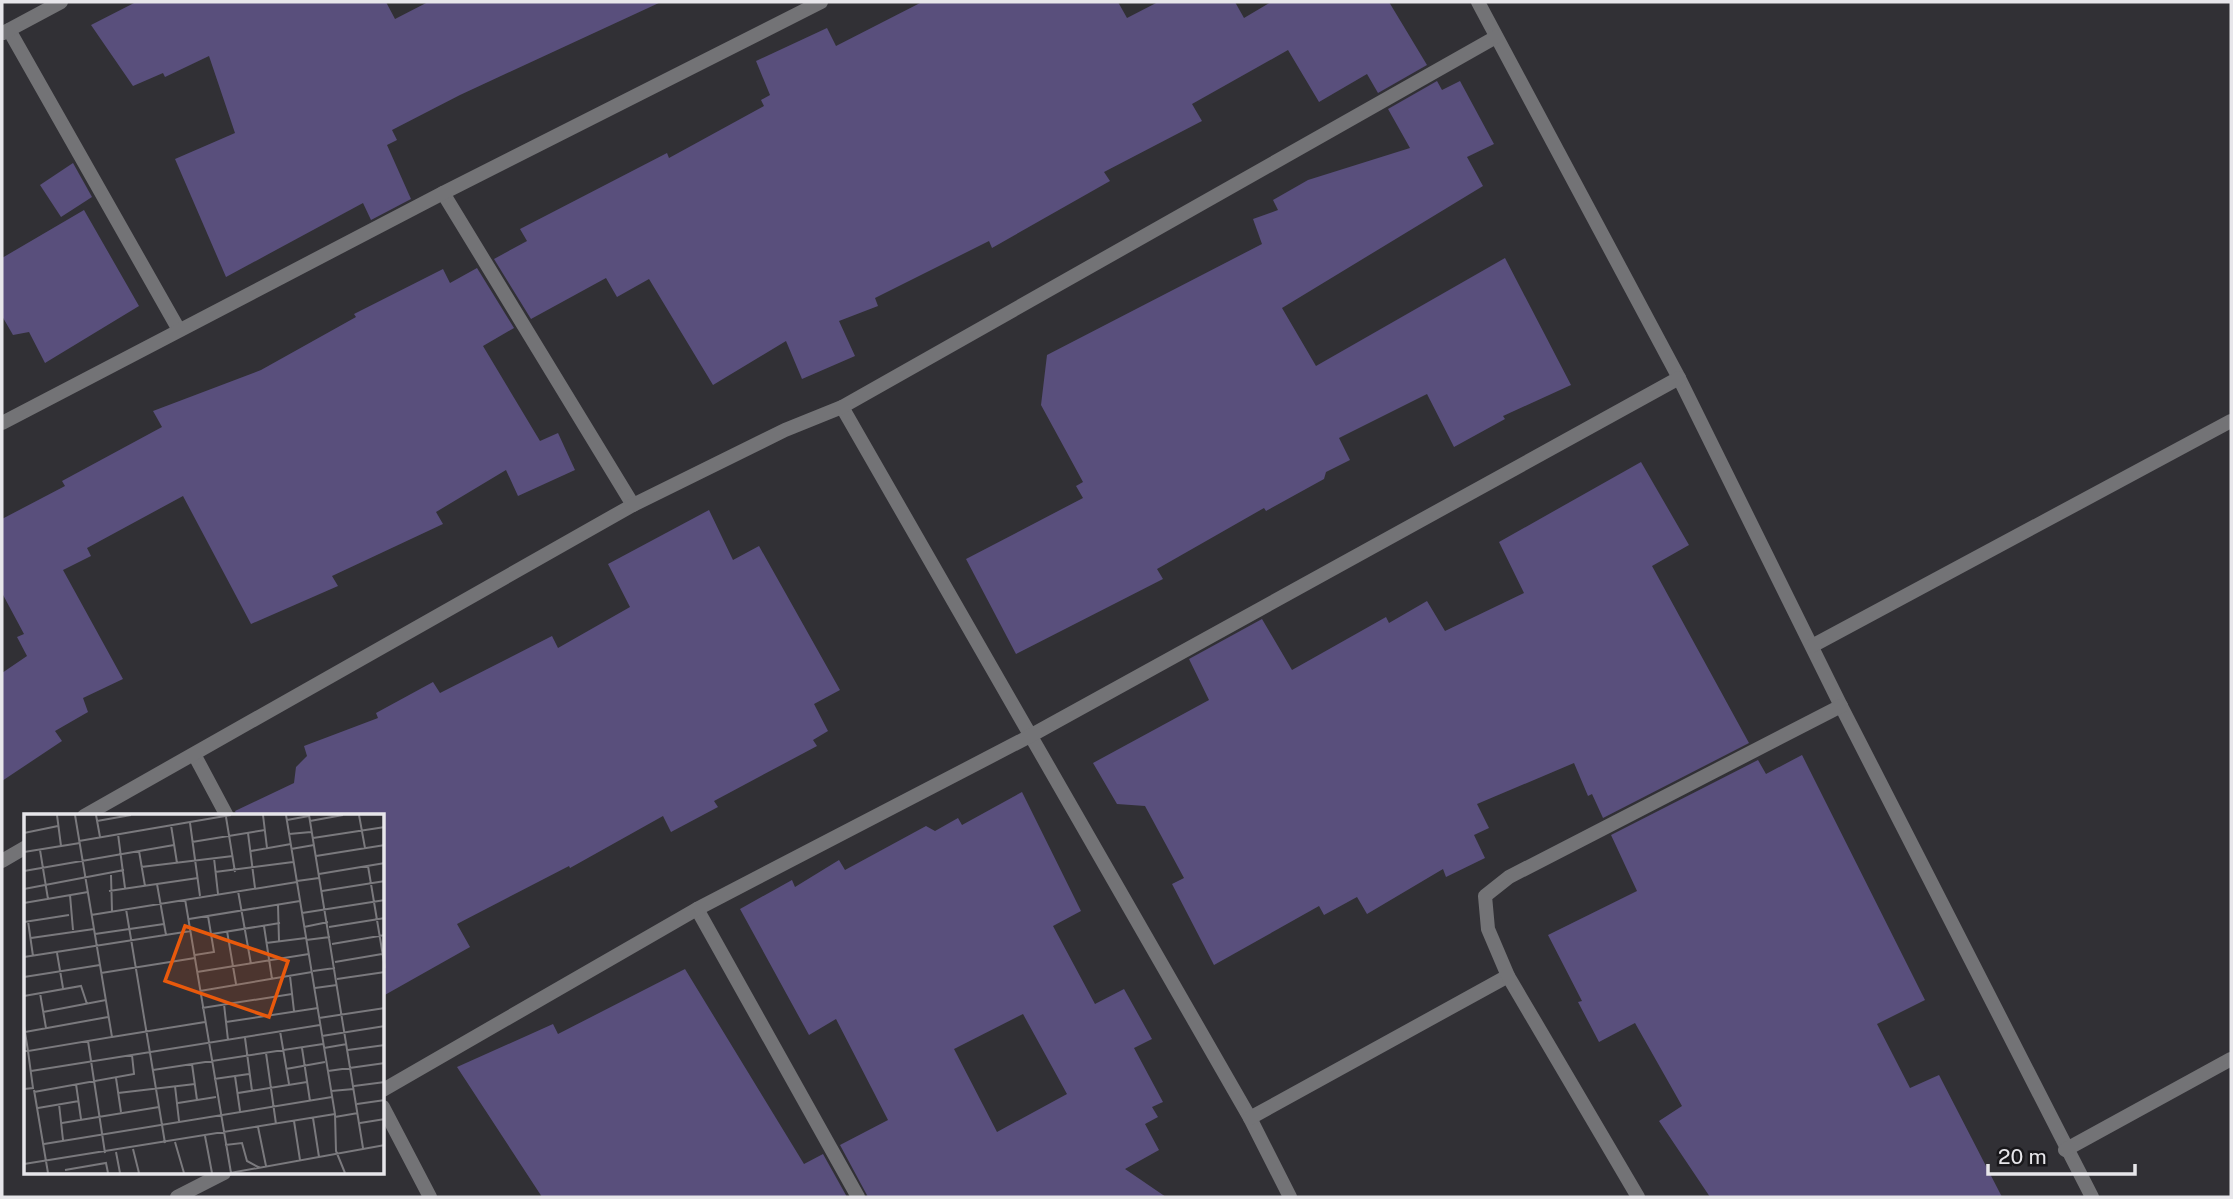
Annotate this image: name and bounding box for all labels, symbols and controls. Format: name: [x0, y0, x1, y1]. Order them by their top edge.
inset map: [24, 814, 385, 1174]
scale bar: [1988, 1132, 2135, 1176]
text: 20 m: [1998, 1144, 2047, 1169]

